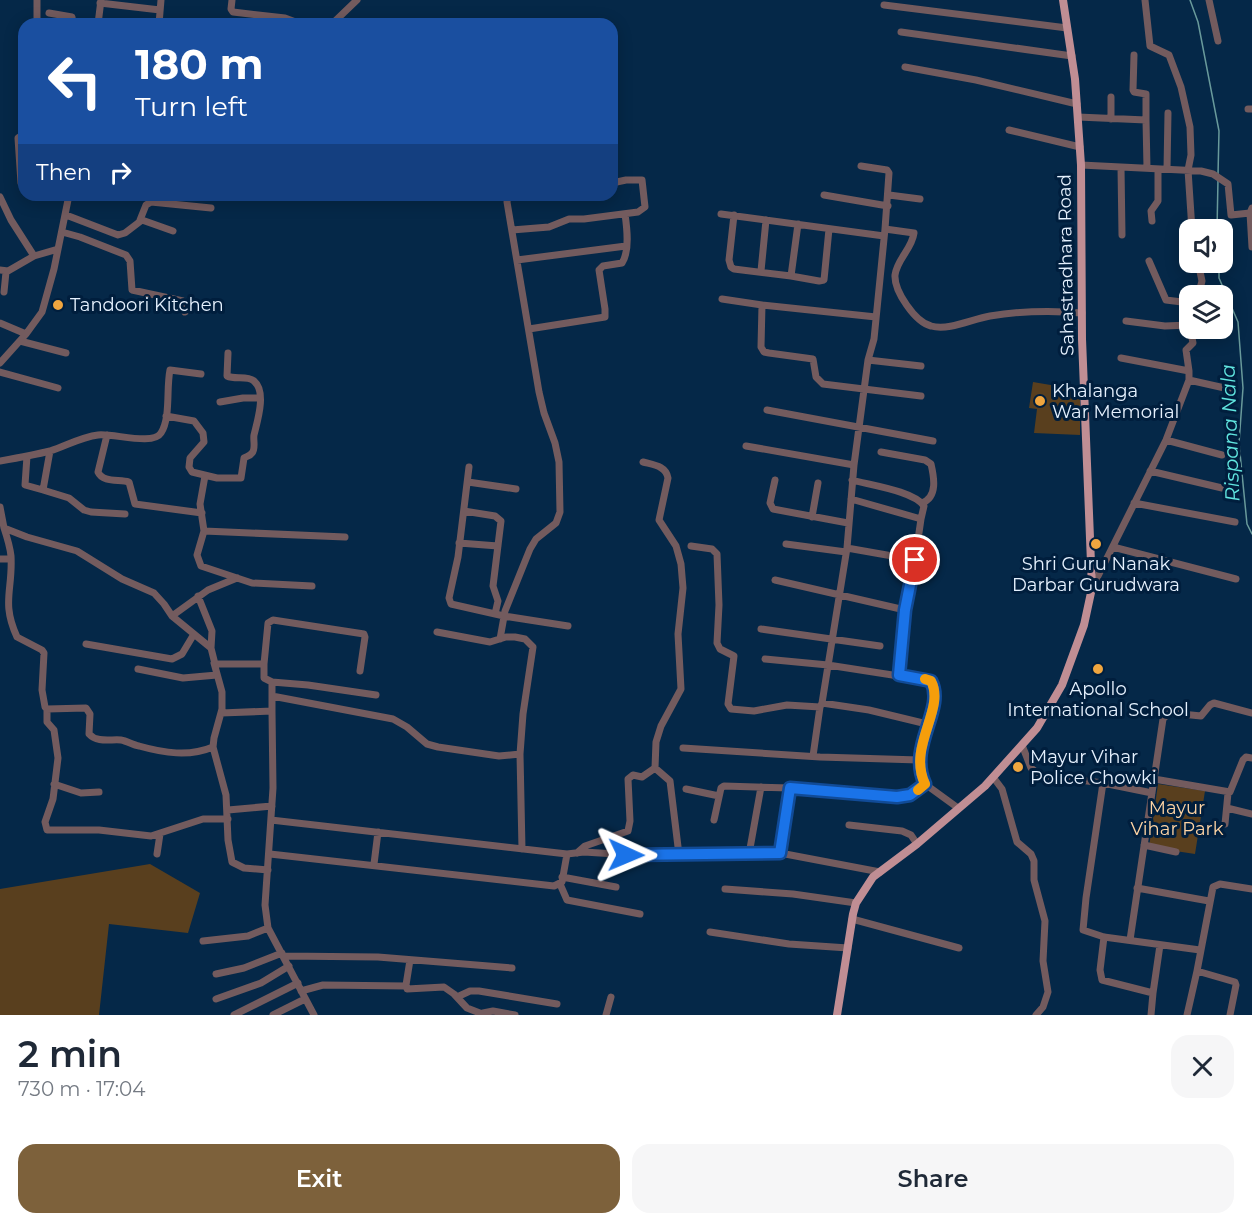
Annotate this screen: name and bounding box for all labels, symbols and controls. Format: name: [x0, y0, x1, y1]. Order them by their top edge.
text: 180 m: [135, 38, 264, 90]
icon: left: [36, 42, 114, 120]
text: Turn left: [135, 90, 248, 123]
icon: right: [104, 156, 137, 189]
text: Then: [36, 159, 92, 186]
street label: Sahastradhara Road: [1053, 174, 1079, 356]
map controls: [1179, 219, 1233, 339]
button: sound: [1179, 219, 1233, 273]
button: layers: [1179, 285, 1233, 339]
place label: Tandoori Kitchen: [70, 294, 224, 316]
marker: Tandoori Kitchen: [51, 298, 65, 312]
water label: Rispana Nala: [1216, 364, 1244, 502]
place label: Khalanga War Memorial: [1052, 380, 1179, 423]
marker: Khalanga War Memorial: [1033, 394, 1047, 408]
pin: [889, 534, 940, 585]
marker: Shri Guru Nanak Darbar Gurudwara: [1089, 537, 1103, 551]
icon: arrive: [898, 543, 931, 576]
place label: Shri Guru Nanak Darbar Gurudwara: [1012, 553, 1180, 596]
marker: Apollo International School: [1091, 662, 1105, 676]
place label: Apollo International School: [1007, 678, 1189, 721]
place label: Mayur Vihar Police Chowki: [1030, 746, 1157, 789]
marker: Mayur Vihar Police Chowki: [1011, 760, 1025, 774]
park label: Mayur Vihar Park: [1131, 797, 1224, 840]
position arrow: [594, 823, 658, 887]
text: 2 min: [18, 1032, 122, 1076]
button: close: [1171, 1035, 1234, 1098]
text: 730 m · 17:04: [18, 1077, 145, 1101]
button: Exit: [18, 1144, 620, 1213]
button: Share: [632, 1144, 1234, 1213]

